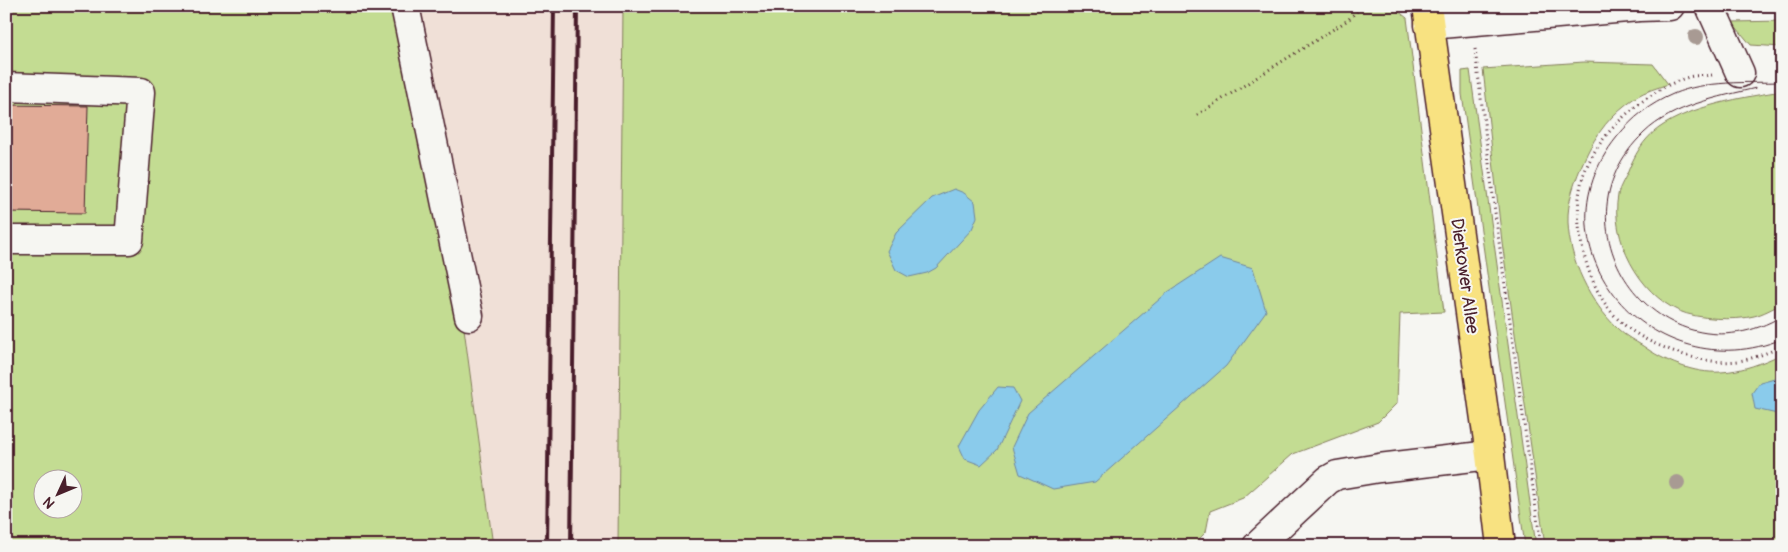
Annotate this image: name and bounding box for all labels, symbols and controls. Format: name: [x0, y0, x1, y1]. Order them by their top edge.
street label: Dierkower Allee: [1445, 217, 1484, 335]
north arrow: [32, 470, 82, 520]
text: N: [40, 493, 58, 512]

